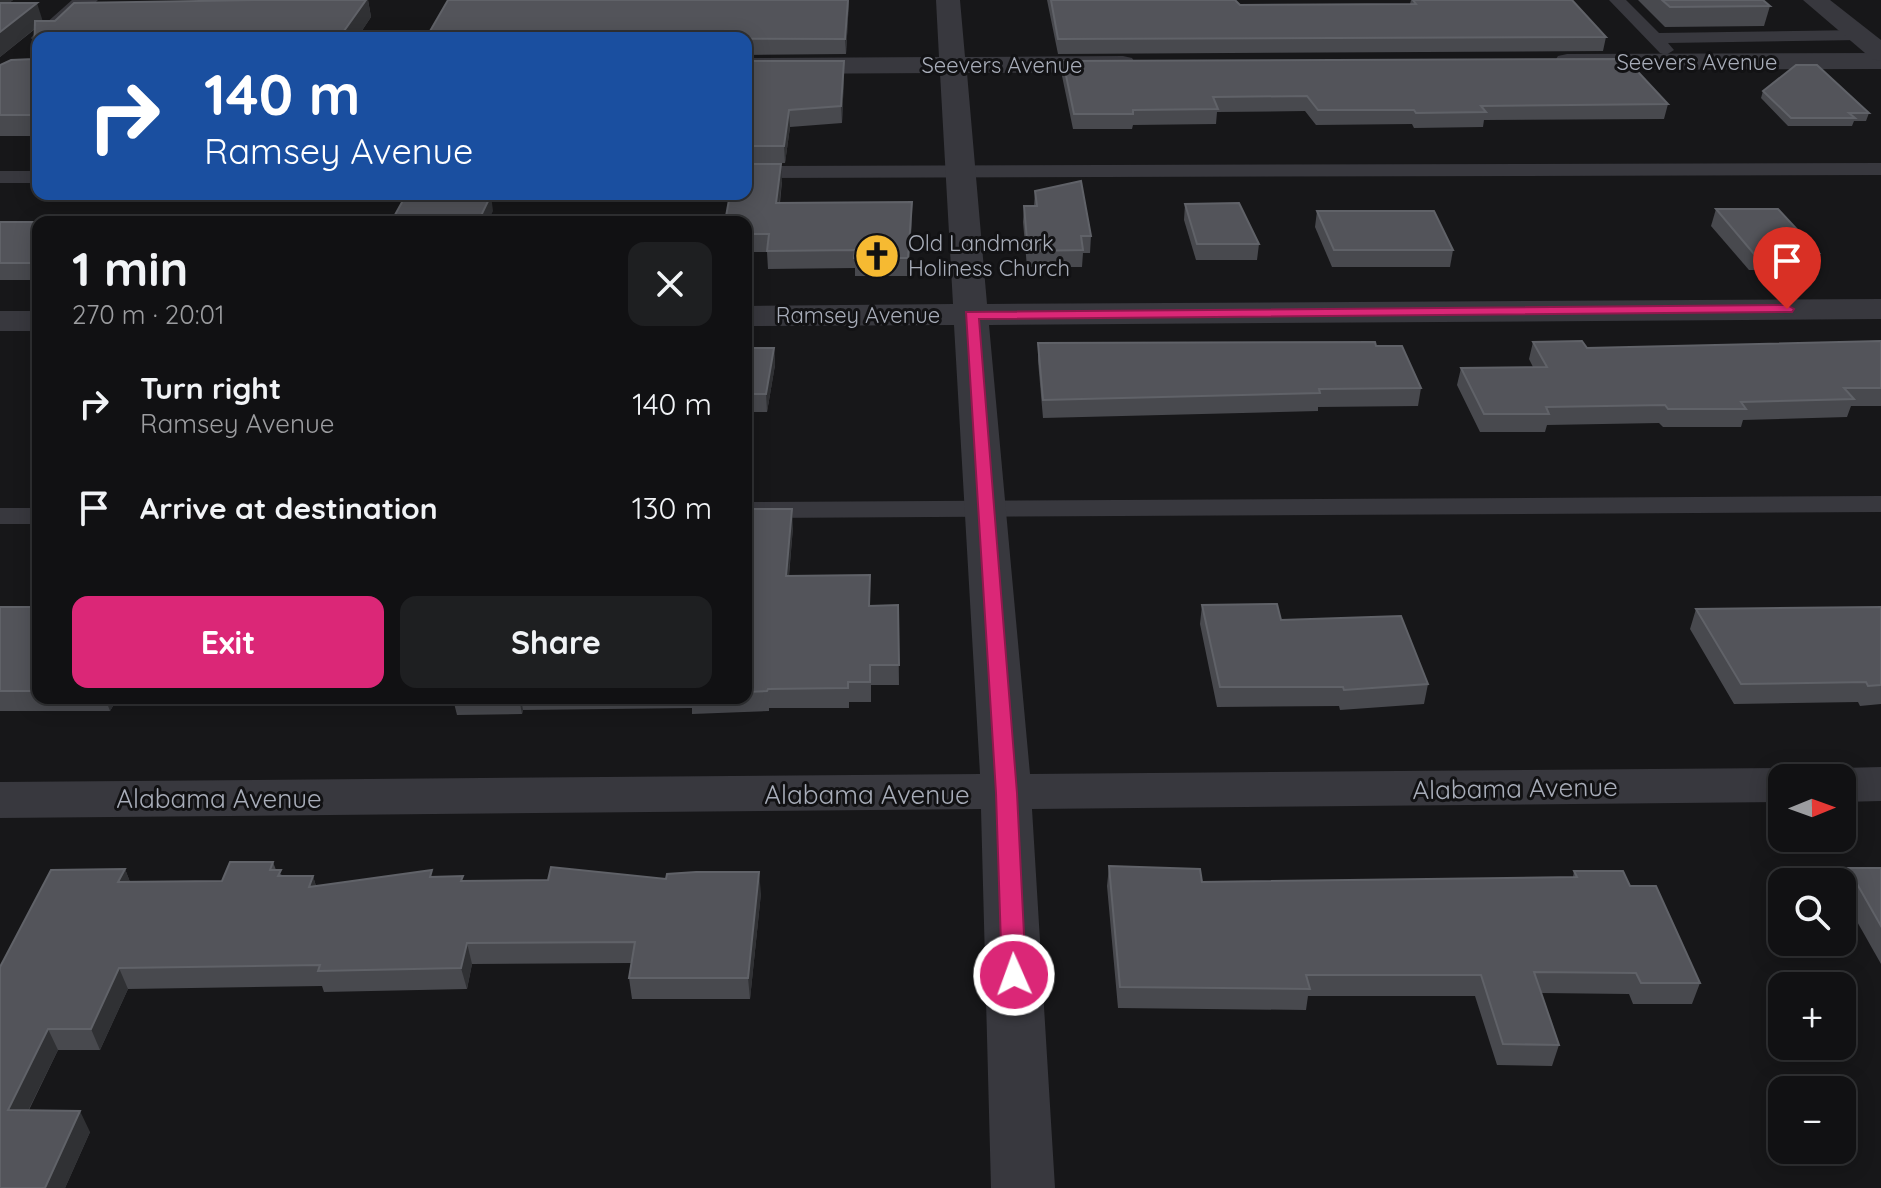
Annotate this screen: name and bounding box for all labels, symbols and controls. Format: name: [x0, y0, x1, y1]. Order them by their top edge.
street label: Seevers Avenue: [1616, 48, 1778, 76]
street label: Seevers Avenue: [921, 51, 1083, 79]
text: 140 m: [204, 59, 360, 129]
icon: right: [72, 64, 176, 168]
text: Ramsey Avenue: [204, 128, 473, 173]
pin: [1753, 227, 1821, 309]
place label: Old Landmark Holiness Church: [908, 229, 1070, 282]
church icon: Old Landmark Holiness Church: [853, 232, 901, 280]
text: 1 min: [72, 238, 188, 298]
icon: arrive: [1765, 239, 1809, 283]
button: close: [628, 242, 712, 326]
text: 270 m · 20:01: [72, 298, 225, 331]
street label: Ramsey Avenue: [776, 301, 940, 329]
text: Turn right: [140, 369, 281, 407]
icon: right: [72, 382, 116, 426]
text: 140 m: [632, 385, 712, 423]
text: Ramsey Avenue: [140, 407, 335, 440]
icon: arrive: [72, 486, 116, 530]
text: Arrive at destination: [140, 489, 438, 527]
text: 130 m: [632, 489, 712, 527]
button: Exit: [72, 596, 384, 688]
button: Share: [400, 596, 712, 688]
north arrow: [1768, 764, 1856, 852]
map controls: [1768, 764, 1856, 1164]
street label: Alabama Avenue: [1412, 770, 1618, 806]
street label: Alabama Avenue: [764, 778, 970, 811]
street label: Alabama Avenue: [116, 782, 322, 815]
button: search: [1768, 868, 1856, 956]
position arrow: [972, 933, 1056, 1017]
button: +: [1768, 972, 1856, 1060]
button: −: [1768, 1076, 1856, 1164]

